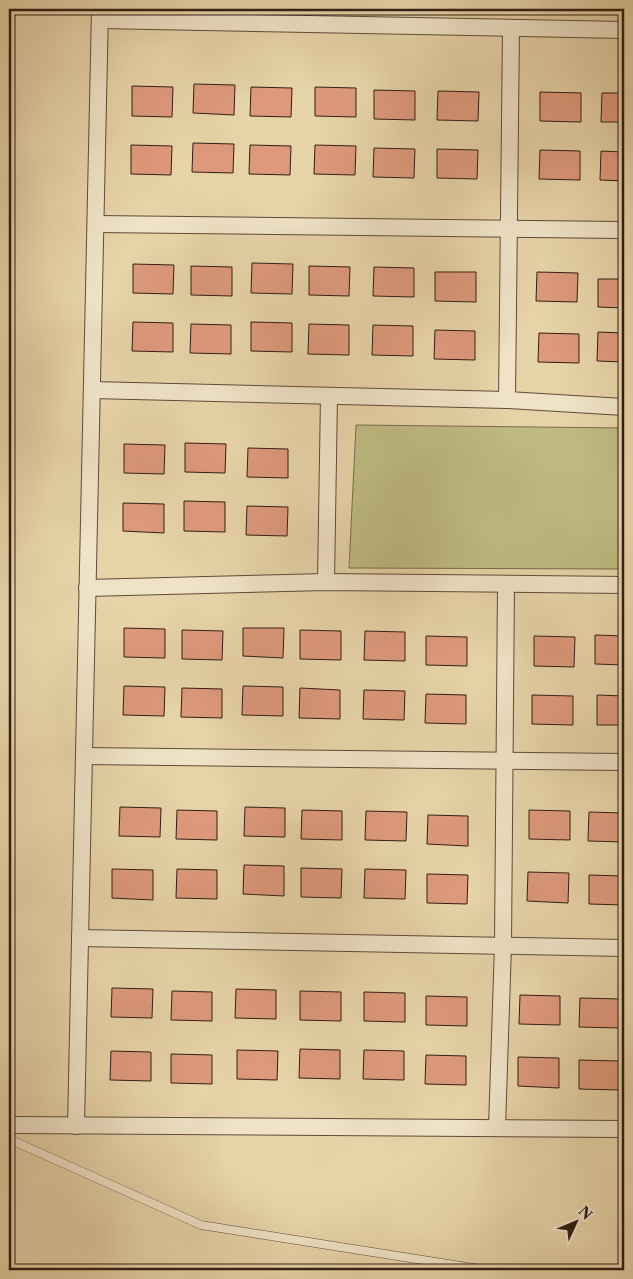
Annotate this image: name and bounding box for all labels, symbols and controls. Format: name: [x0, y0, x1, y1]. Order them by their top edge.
north arrow: [550, 1196, 600, 1246]
text: N: [575, 1202, 596, 1224]

